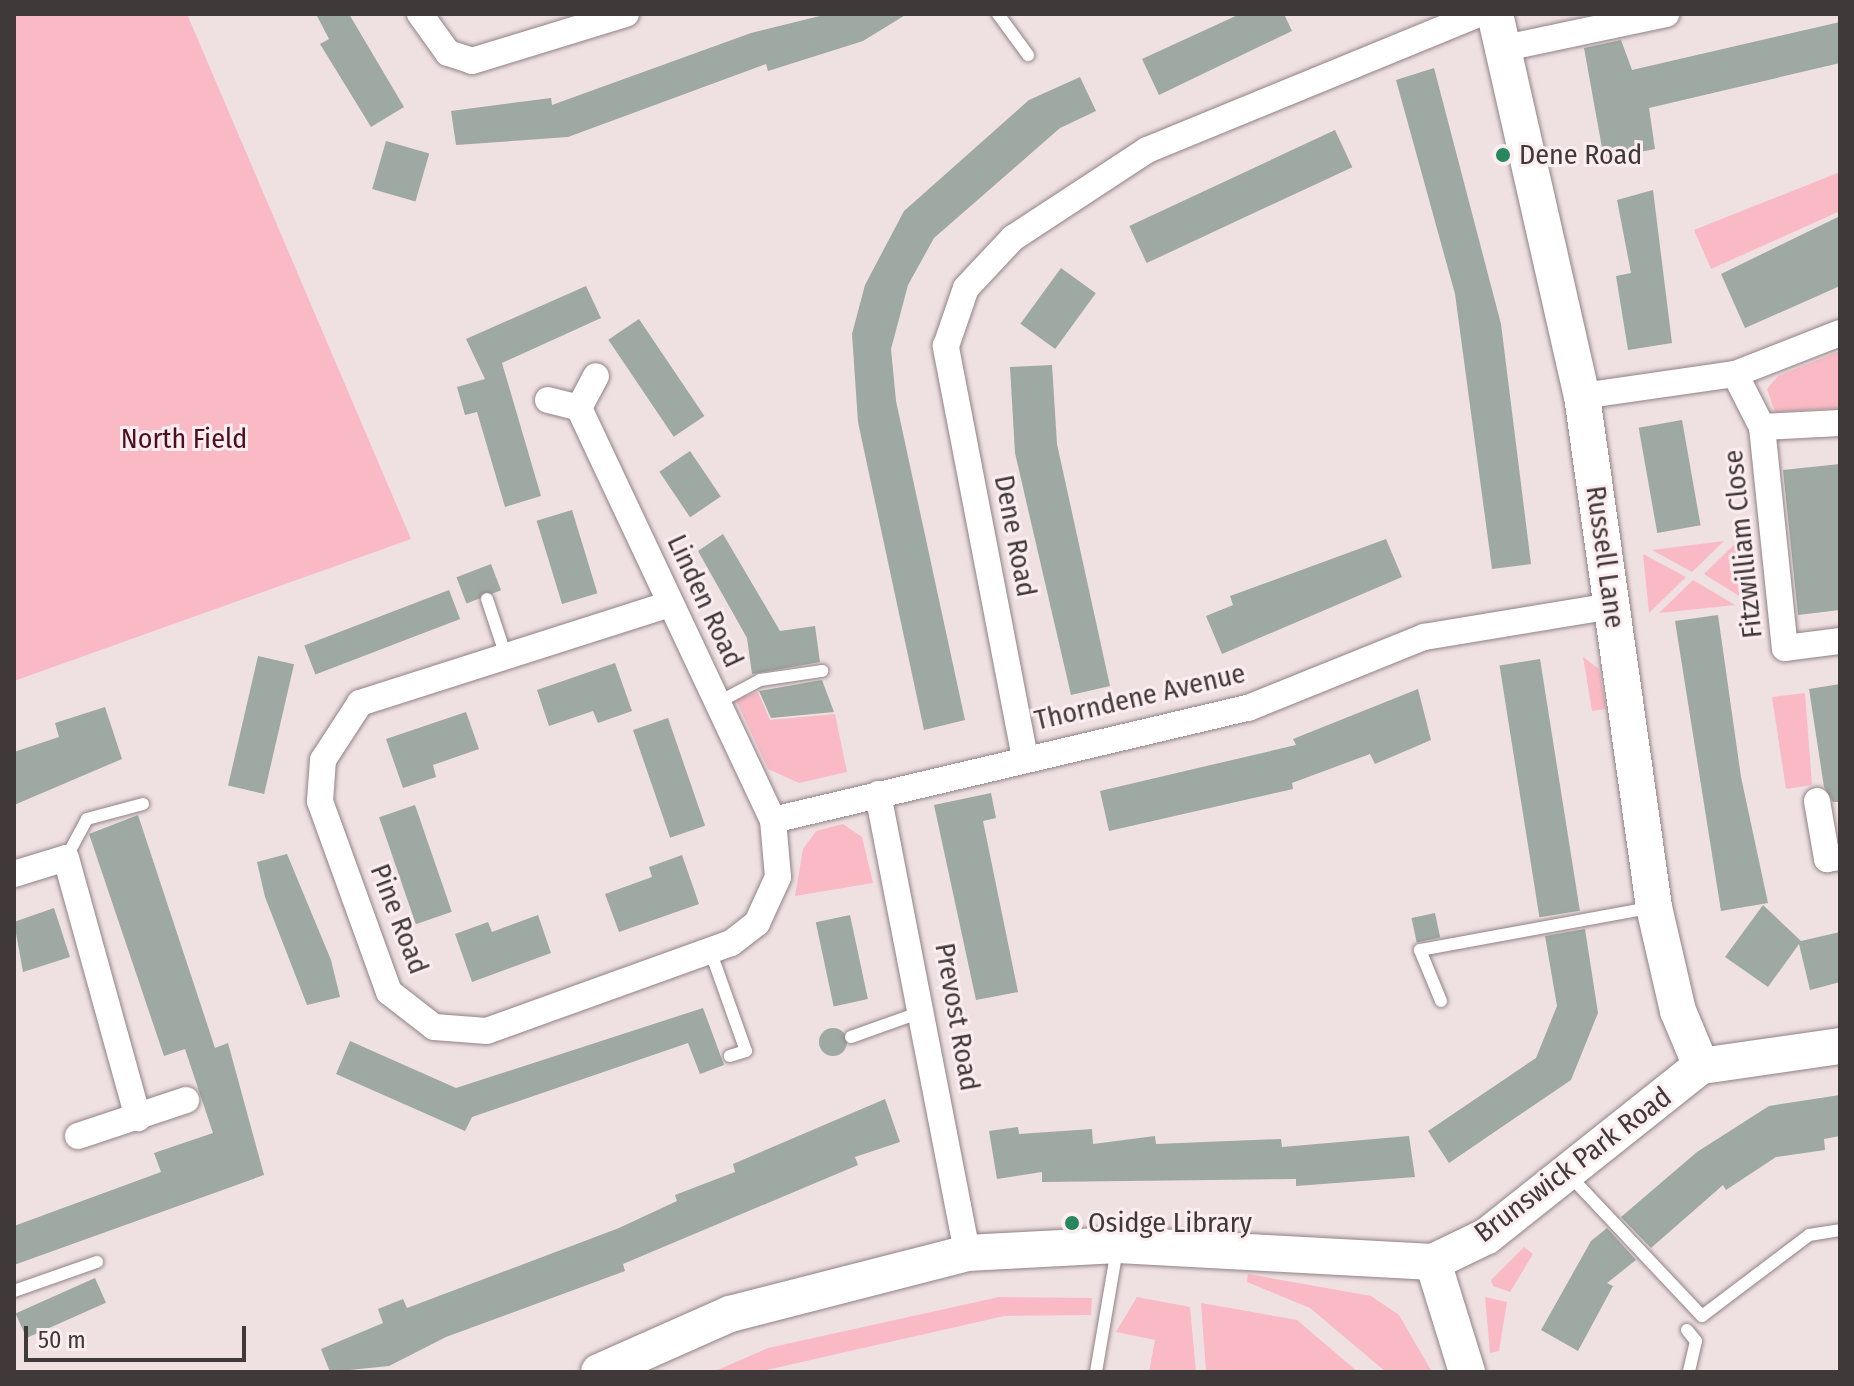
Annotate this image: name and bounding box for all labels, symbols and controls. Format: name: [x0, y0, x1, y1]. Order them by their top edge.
place label: Dene Road: [1519, 138, 1642, 172]
marker: Dene Road: [1494, 146, 1512, 164]
park label: North Field: [121, 422, 247, 456]
street label: Fitzwilliam Close: [1716, 448, 1770, 640]
street label: Dene Road: [987, 472, 1043, 600]
street label: Russell Lane: [1578, 484, 1632, 630]
street label: Linden Road: [660, 529, 750, 673]
street label: Thorndene Avenue: [1031, 656, 1249, 738]
street label: Pine Road: [363, 859, 435, 979]
street label: Prevost Road: [927, 940, 987, 1094]
street label: Brunswick Park Road: [1468, 1080, 1678, 1250]
place label: Osidge Library: [1088, 1206, 1252, 1240]
marker: Osidge Library: [1063, 1214, 1081, 1232]
scale bar: [28, 1310, 250, 1360]
text: 50 m: [38, 1326, 86, 1354]

